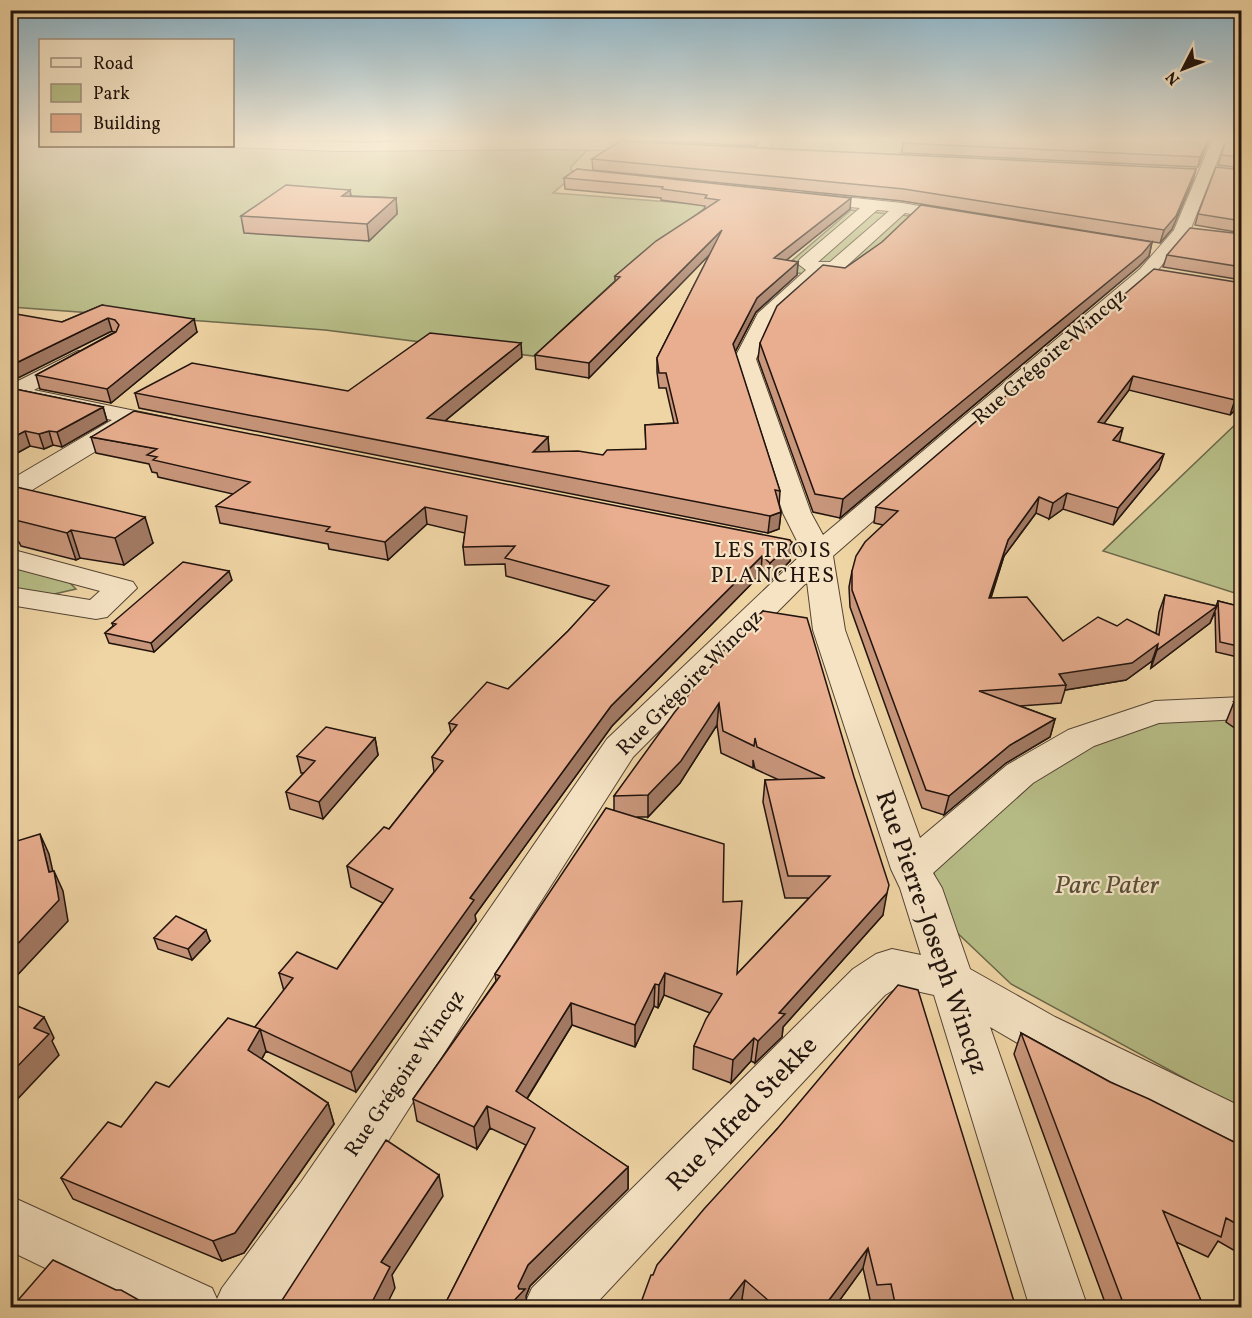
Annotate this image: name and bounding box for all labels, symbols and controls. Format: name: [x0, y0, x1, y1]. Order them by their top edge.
legend: [39, 39, 234, 147]
north arrow: [1153, 39, 1213, 99]
text: Road: [93, 52, 134, 77]
text: N: [1161, 66, 1185, 89]
text: Park: [93, 82, 130, 107]
text: Building: [93, 112, 161, 137]
street label: Rue Grégoire Wincqz: [967, 282, 1133, 432]
district label: LES TROIS PLANCHES: [710, 536, 836, 592]
street label: Rue Grégoire Wincqz: [611, 604, 769, 762]
street label: Rue Pierre-Joseph Wincqz: [866, 786, 997, 1079]
park label: Parc Pater: [1055, 868, 1160, 904]
street label: Rue Grégoire Wincqz: [339, 985, 472, 1163]
street label: Rue Alfred Stekke: [659, 1029, 826, 1200]

